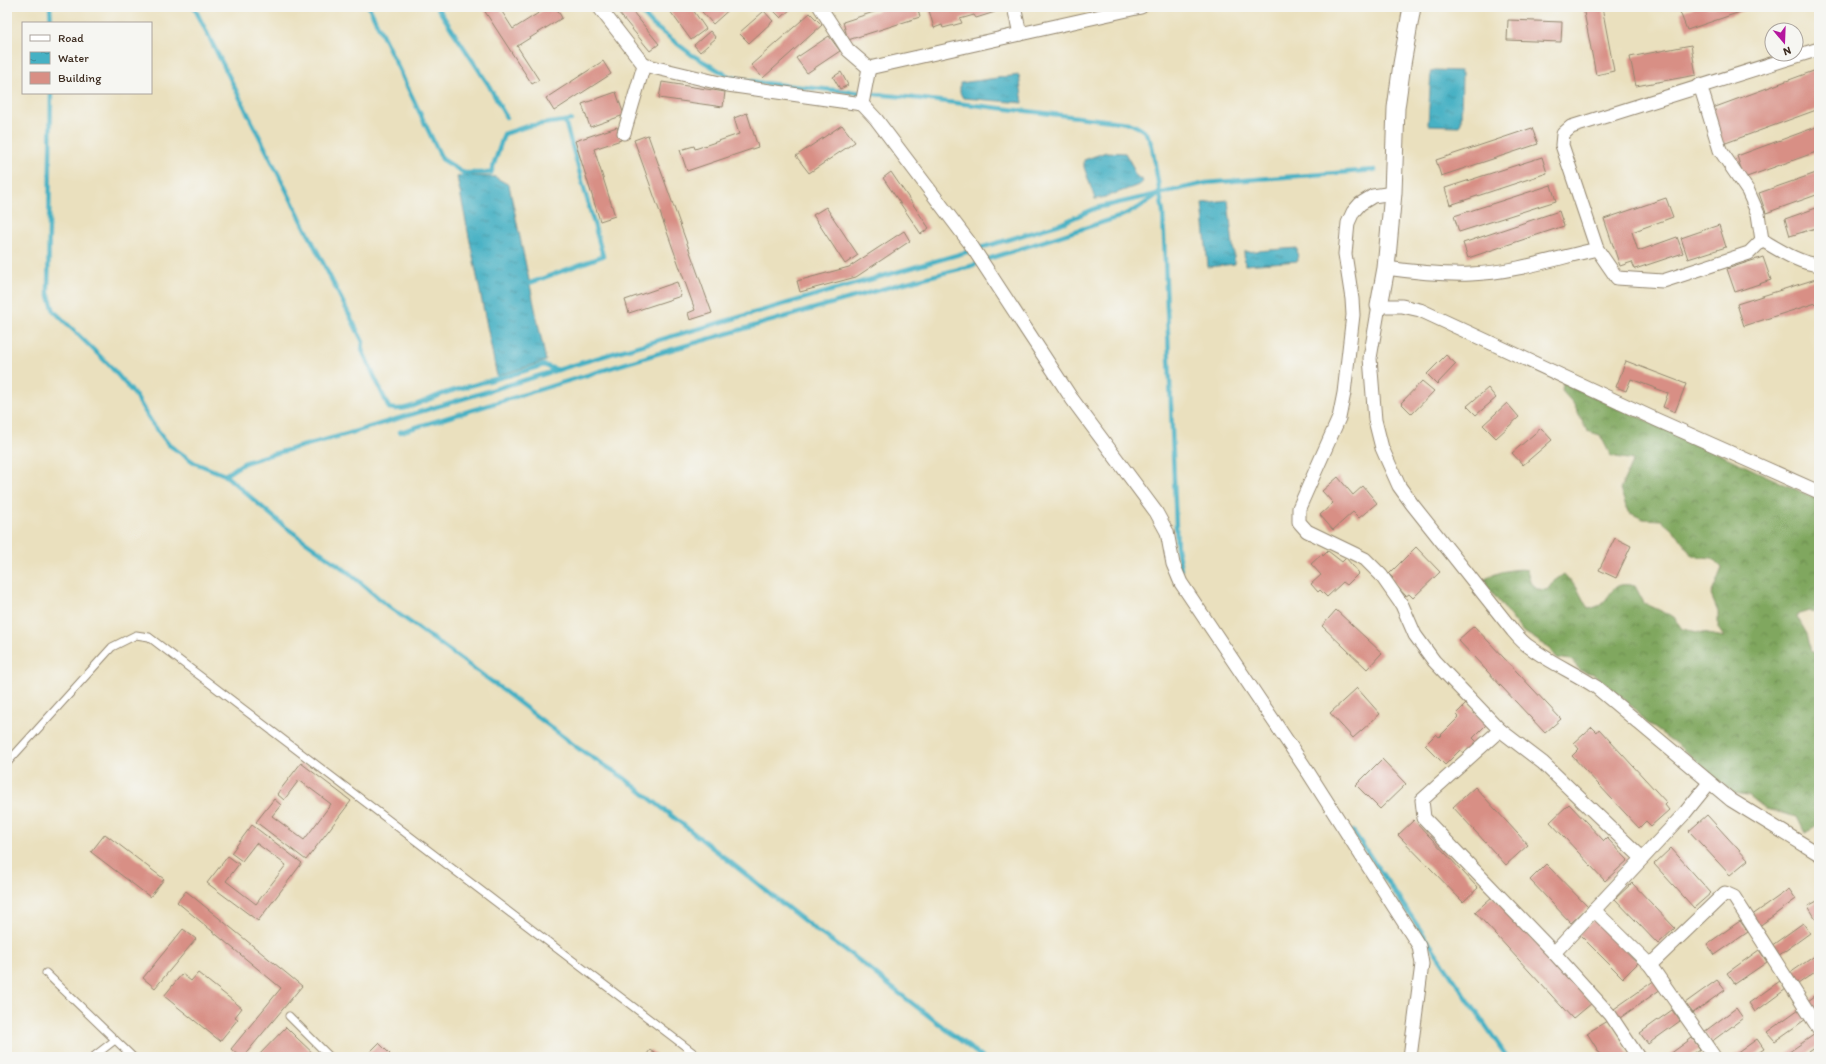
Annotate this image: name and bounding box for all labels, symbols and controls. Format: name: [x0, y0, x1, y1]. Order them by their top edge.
legend: [22, 22, 152, 94]
north arrow: [1764, 22, 1804, 62]
text: Road: [58, 31, 84, 45]
text: N: [1781, 44, 1793, 58]
text: Water: [58, 51, 89, 65]
text: Building: [58, 71, 102, 85]

